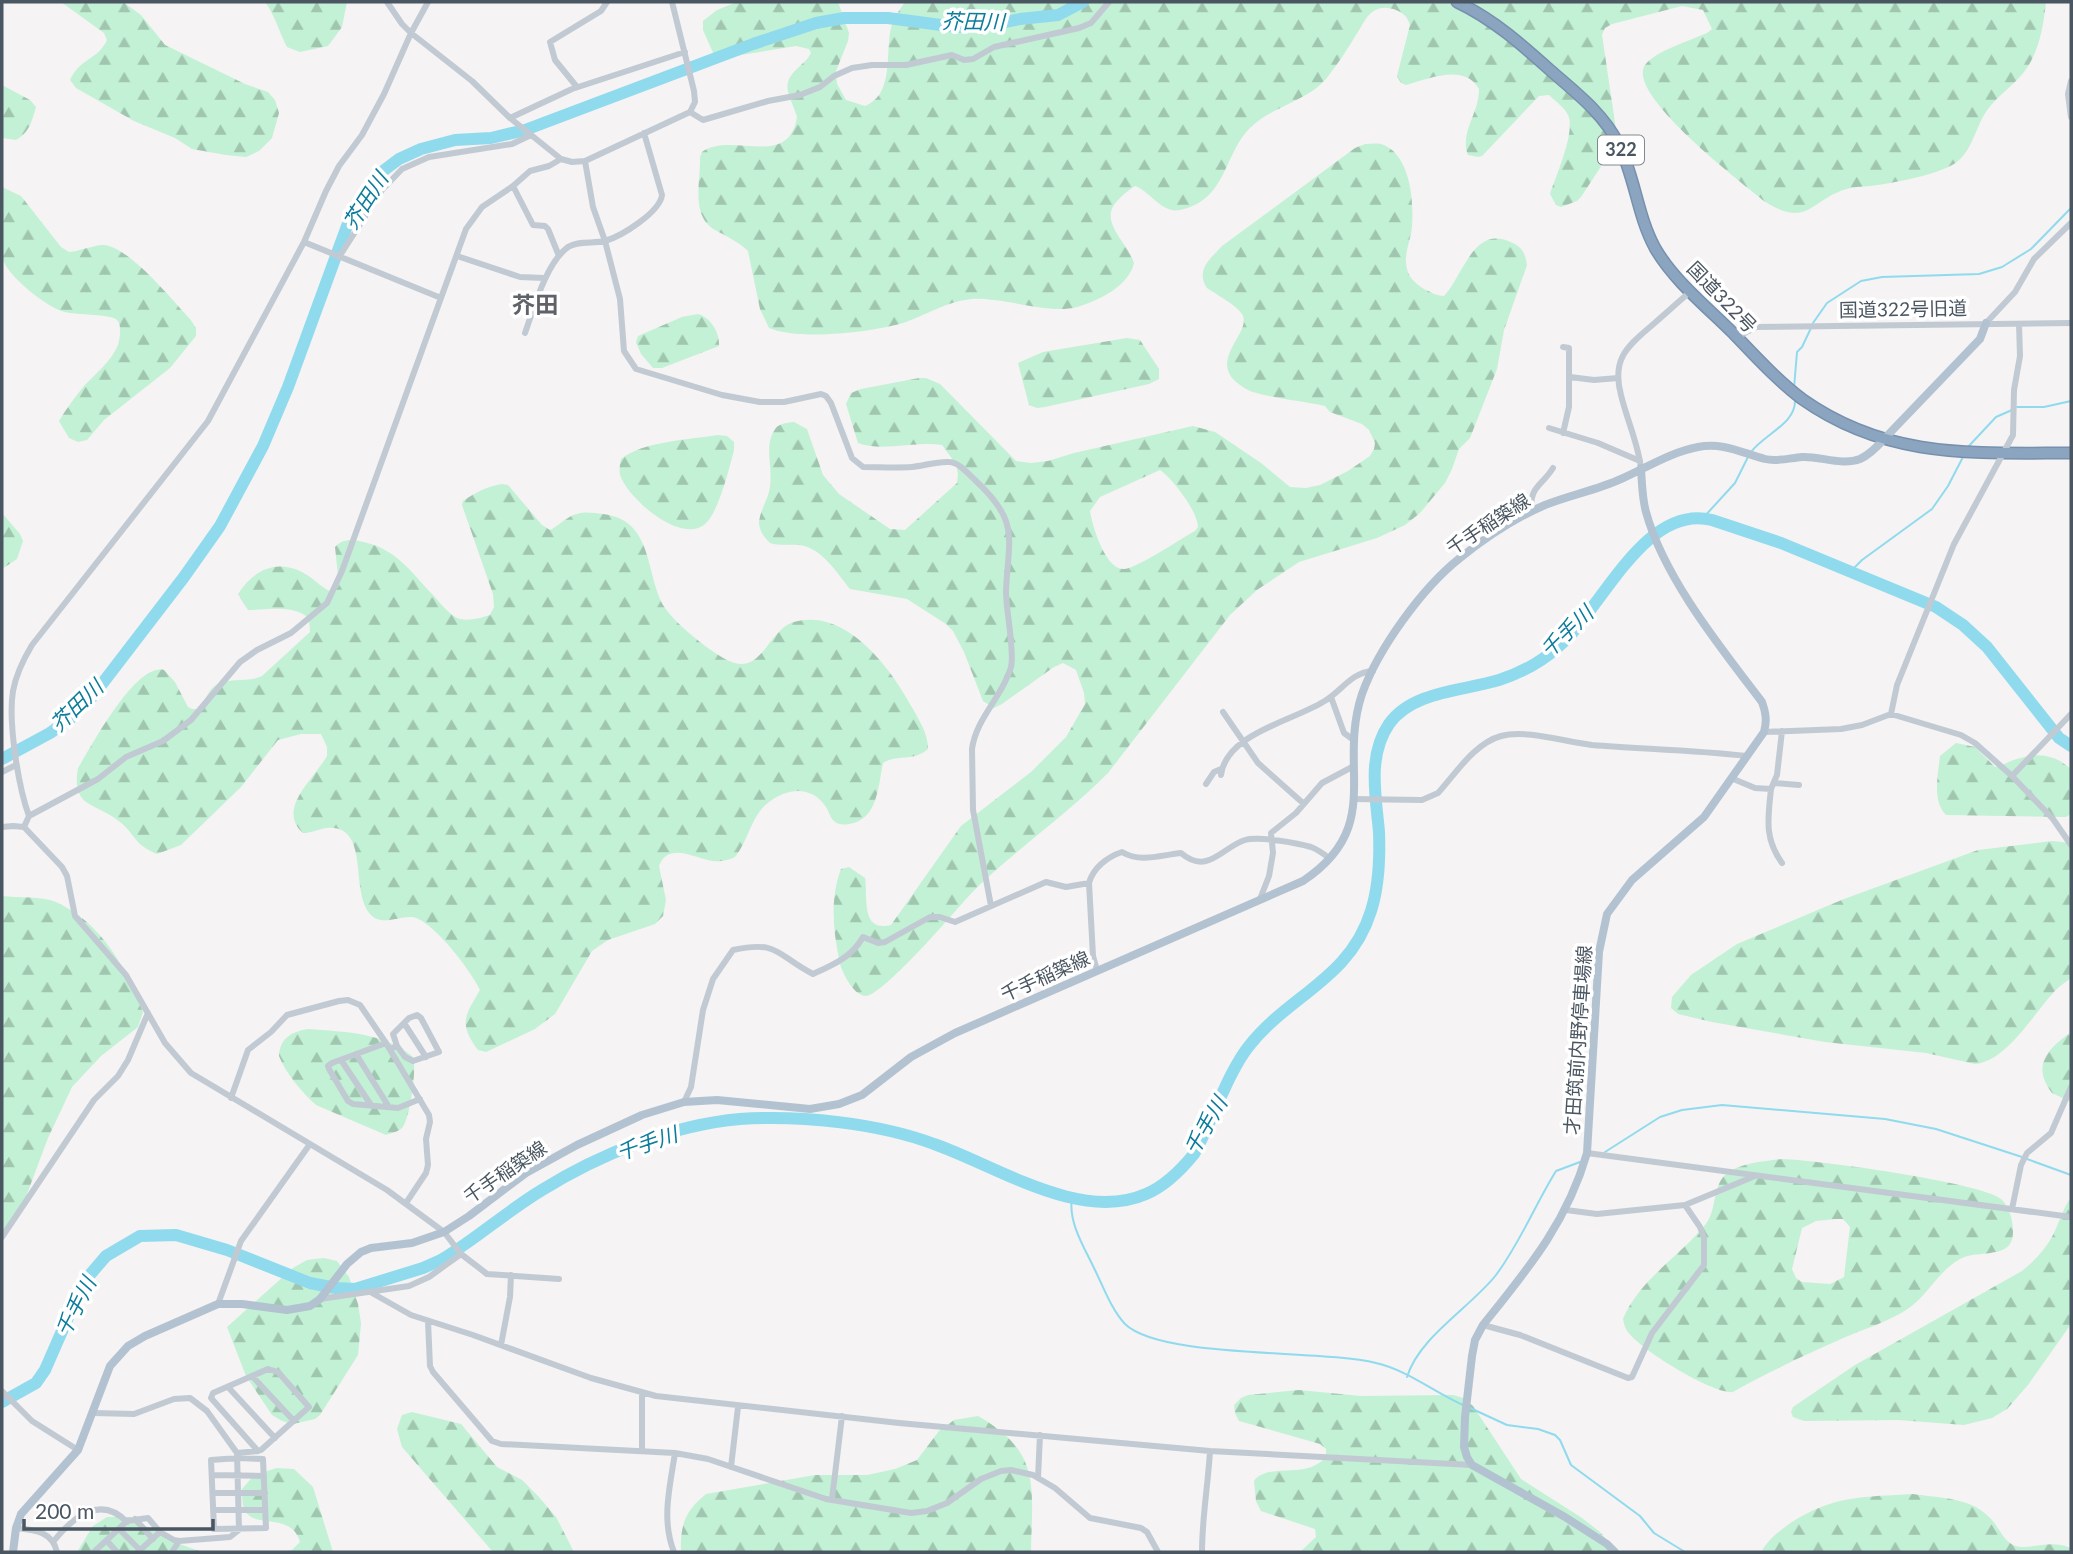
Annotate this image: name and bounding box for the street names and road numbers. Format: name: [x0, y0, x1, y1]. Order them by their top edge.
road number: 322: [1598, 135, 1644, 164]
street label: 国道322号: [1683, 256, 1762, 337]
street label: 国道322号旧道: [1839, 296, 1967, 321]
street label: 千手稲築線: [1442, 488, 1534, 559]
street label: 才田筑前内野停車場線: [1559, 944, 1596, 1136]
street label: 千手稲築線: [997, 946, 1093, 1005]
street label: 千手稲築線: [459, 1135, 551, 1208]

